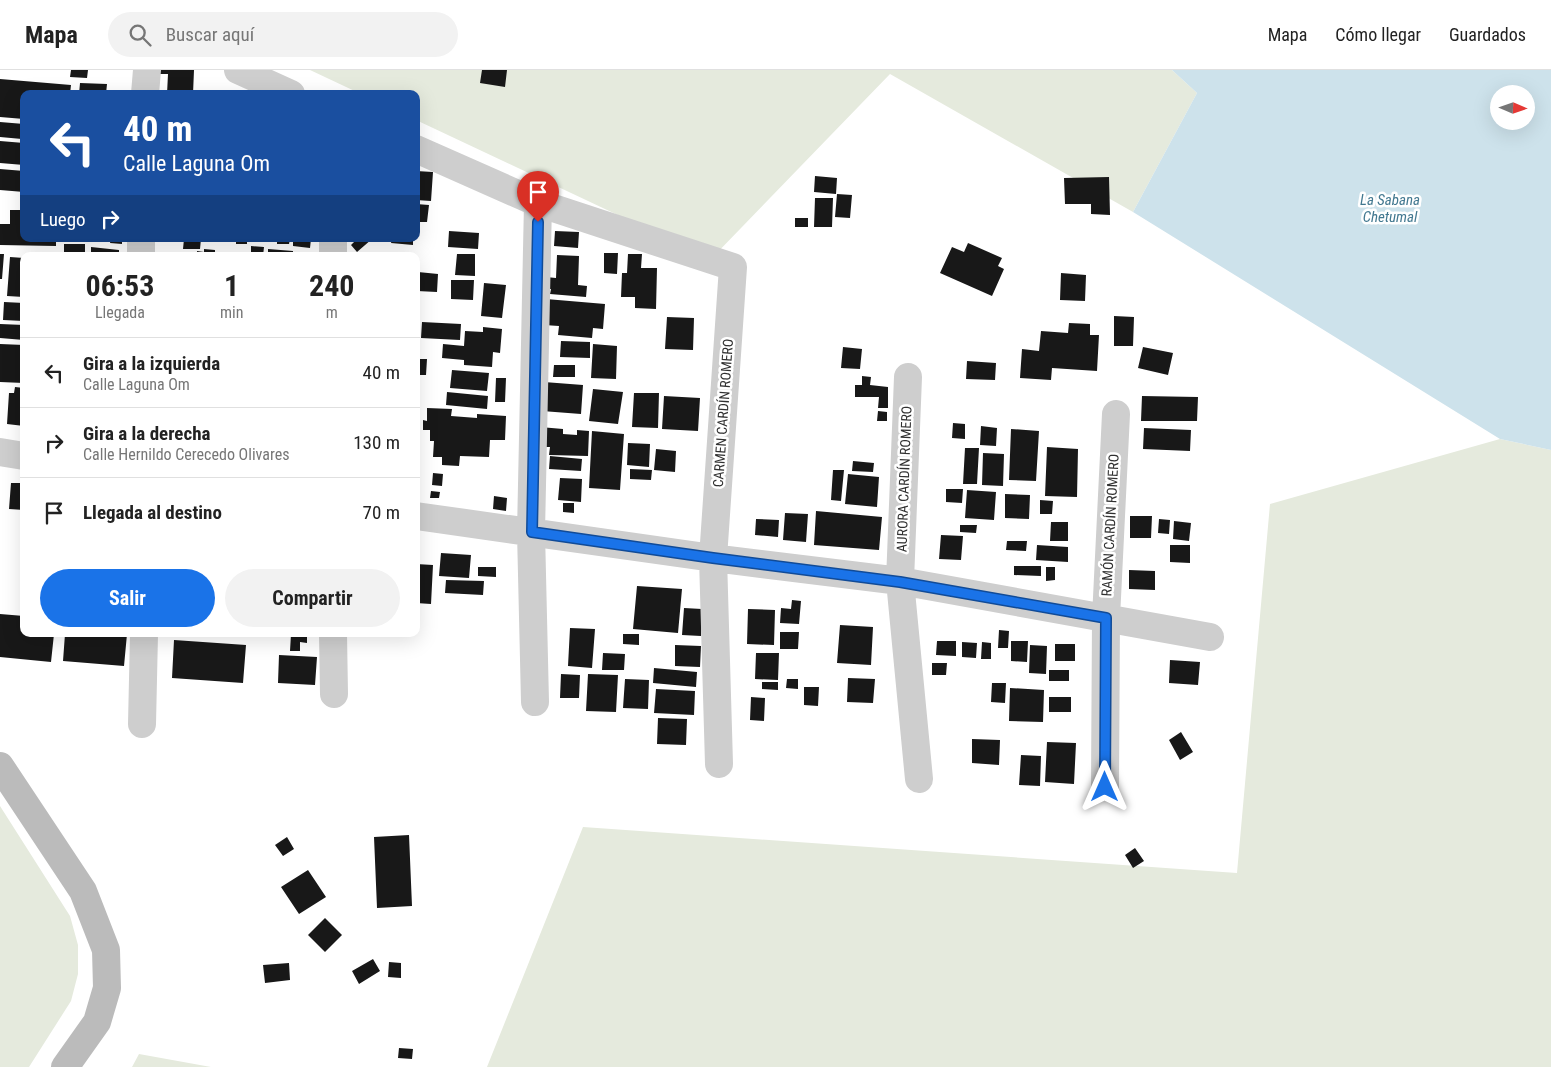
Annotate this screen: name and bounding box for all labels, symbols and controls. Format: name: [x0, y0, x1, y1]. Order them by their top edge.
search box: [108, 12, 458, 57]
text: Mapa: [25, 21, 78, 49]
icon: search: [126, 21, 154, 49]
text: Buscar aquí: [166, 23, 254, 46]
text: Mapa: [1268, 24, 1307, 45]
text: Cómo llegar: [1335, 24, 1421, 45]
text: Guardados: [1449, 24, 1526, 45]
north arrow: [1490, 85, 1535, 130]
map controls: [1490, 85, 1535, 130]
text: 40 m: [123, 109, 192, 150]
icon: left: [40, 110, 105, 175]
text: Calle Laguna Om: [123, 151, 270, 176]
pin: [517, 171, 559, 222]
icon: arrive: [524, 178, 552, 206]
water label: La Sabana Chetumal: [1360, 191, 1420, 226]
icon: right: [96, 205, 124, 233]
text: Luego: [40, 208, 86, 231]
text: 06:53: [86, 268, 154, 303]
text: 1: [224, 268, 239, 303]
text: 240: [309, 268, 354, 303]
text: Llegada: [95, 303, 145, 322]
text: min: [220, 303, 243, 322]
text: m: [326, 303, 338, 322]
street label: CARMEN CARDÍN ROMERO: [709, 338, 736, 488]
text: Gira a la izquierda: [83, 352, 220, 375]
icon: left: [40, 359, 68, 387]
text: 40 m: [363, 361, 400, 384]
text: Calle Laguna Om: [83, 375, 190, 394]
street label: AURORA CARDÍN ROMERO: [892, 406, 915, 552]
text: Gira a la derecha: [83, 422, 210, 445]
icon: right: [40, 429, 68, 457]
text: 130 m: [353, 431, 400, 454]
text: Calle Hernildo Cerecedo Olivares: [83, 445, 289, 464]
street label: RAMÓN CARDÍN ROMERO: [1097, 453, 1122, 597]
icon: arrive: [40, 499, 68, 527]
text: Llegada al destino: [83, 501, 222, 524]
text: 70 m: [363, 501, 400, 524]
button: Salir: [40, 569, 215, 627]
button: Compartir: [225, 569, 400, 627]
position arrow: [1078, 760, 1130, 812]

